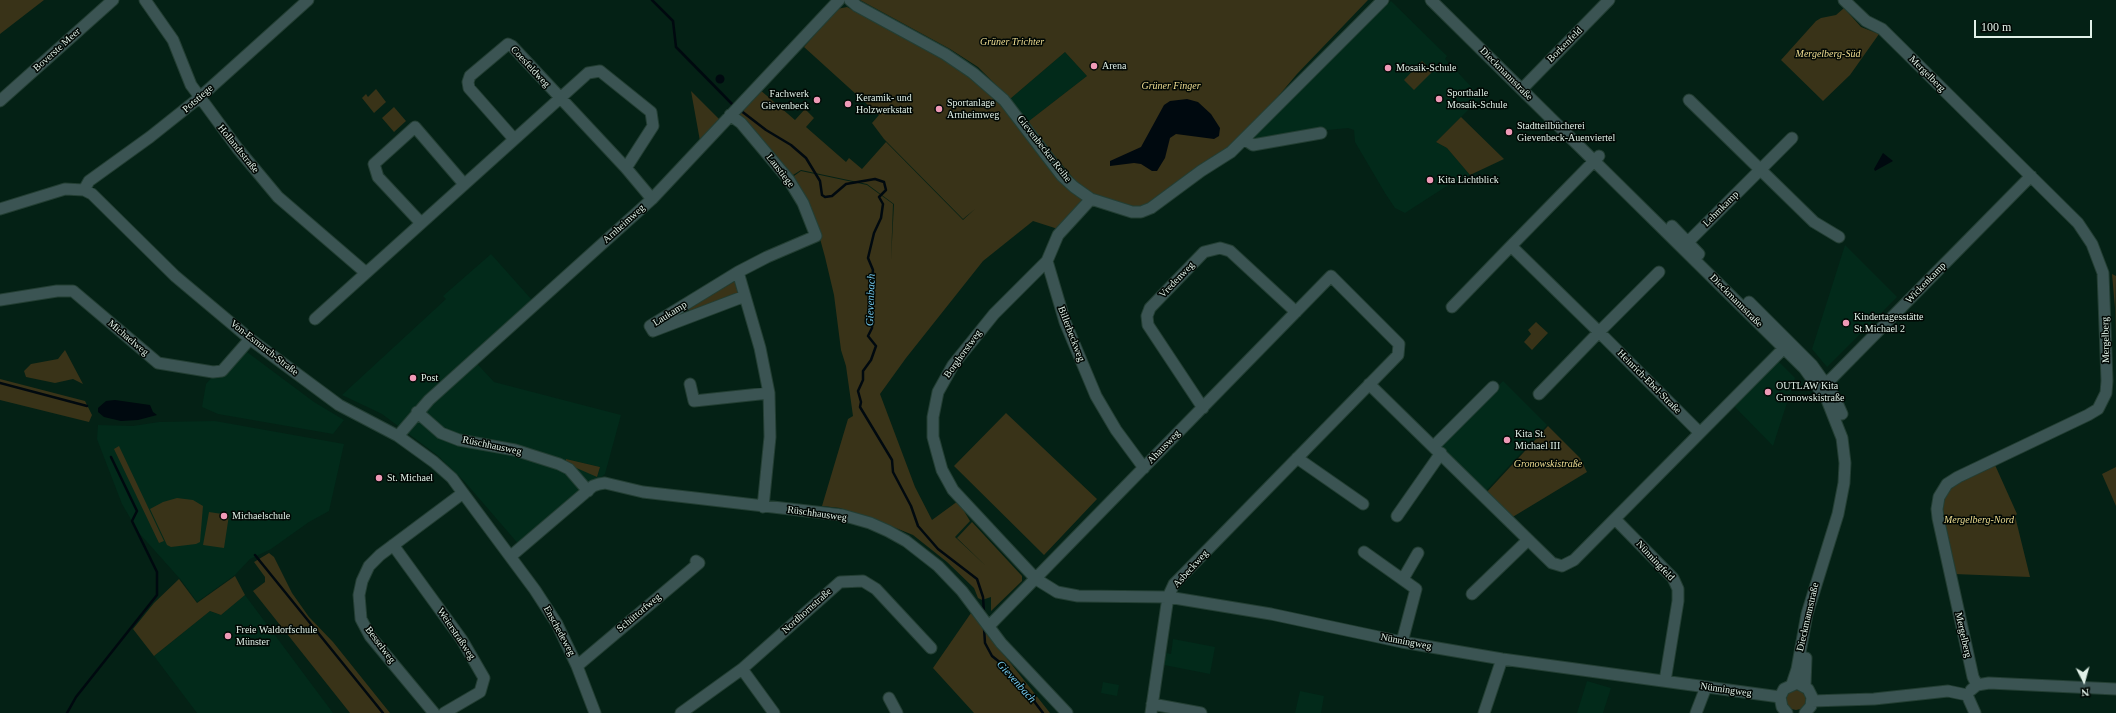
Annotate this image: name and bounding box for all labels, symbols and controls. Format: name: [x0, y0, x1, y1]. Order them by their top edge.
scale bar: [1976, 12, 2094, 38]
text: 100 m: [1981, 20, 2011, 34]
street label: Borkenfeld: [1545, 25, 1585, 65]
street label: Boverste Meer: [31, 26, 83, 74]
park label: Grüner Trichter: [980, 36, 1044, 48]
street label: Coesfeldweg: [508, 44, 552, 90]
street label: Dieckmannstraße: [1477, 45, 1535, 103]
park label: Mergelberg-Süd: [1796, 48, 1860, 60]
street label: Mergelberg: [1906, 53, 1948, 95]
place label: Arena: [1102, 60, 1126, 72]
marker: Arena: [1089, 61, 1099, 71]
place label: Mosaik-Schule: [1396, 62, 1457, 74]
marker: Mosaik-Schule: [1383, 63, 1393, 73]
park label: Grüner Finger: [1141, 80, 1201, 92]
street label: Potstiege: [180, 82, 216, 116]
place label: Sporthalle Mosaik-Schule: [1447, 87, 1508, 110]
place label: Fachwerk Gievenbeck: [761, 88, 809, 112]
place label: Keramik- und Holzwerkstatt: [856, 92, 912, 116]
marker: Sporthalle Mosaik-Schule: [1434, 94, 1444, 104]
marker: Fachwerk Gievenbeck: [812, 95, 822, 105]
place label: Sportanlage Arnheimweg: [947, 97, 999, 120]
marker: Keramik- und Holzwerkstatt: [843, 99, 853, 109]
marker: Sportanlage Arnheimweg: [934, 104, 944, 114]
street label: Gievenbecker Reihe: [1014, 113, 1074, 185]
place label: Stadtteilbücherei Gievenbeck-Auenviertel: [1517, 120, 1615, 144]
street label: Hollandtstraße: [215, 122, 261, 176]
marker: Stadtteilbücherei Gievenbeck-Auenviertel: [1504, 127, 1514, 137]
street label: Laustiege: [763, 152, 797, 190]
place label: Kita Lichtblick: [1438, 174, 1499, 186]
marker: Kita Lichtblick: [1425, 175, 1435, 185]
street label: Lehmkamp: [1701, 189, 1741, 229]
street label: Arnheimweg: [601, 202, 647, 246]
street label: Vredenweg: [1157, 259, 1197, 301]
street label: Wickenkamp: [1903, 260, 1949, 306]
street label: Dieckmannstraße: [1707, 272, 1765, 330]
water label: Gievenbach: [863, 274, 879, 326]
street label: Laukamp: [651, 299, 689, 329]
street label: Billerbeckweg: [1055, 305, 1087, 363]
place label: Kindertagesstätte St.Michael 2: [1854, 311, 1923, 334]
street label: Mergelberg: [2100, 317, 2112, 363]
street label: Michaelweg: [105, 318, 151, 358]
street label: Von-Esmarch-Straße: [228, 318, 300, 378]
marker: Kindertagesstätte St.Michael 2: [1841, 318, 1851, 328]
street label: Borghorstweg: [942, 328, 984, 380]
street label: Heinrich-Ebel-Straße: [1615, 348, 1683, 416]
place label: Post: [421, 372, 438, 384]
marker: Post: [408, 373, 418, 383]
place label: OUTLAW Kita Gronowskistraße: [1776, 380, 1844, 404]
marker: OUTLAW Kita Gronowskistraße: [1763, 387, 1773, 397]
street label: Ahausweg: [1145, 428, 1183, 466]
place label: Kita St. Michael III: [1515, 428, 1560, 452]
street label: Rüschhausweg: [461, 434, 523, 458]
marker: Kita St. Michael III: [1502, 435, 1512, 445]
park label: Gronowskistraße: [1514, 458, 1582, 470]
place label: St. Michael: [387, 472, 433, 484]
marker: St. Michael: [374, 473, 384, 483]
street label: Rüschhausweg: [786, 504, 848, 524]
place label: Michaelschule: [232, 510, 290, 522]
marker: Michaelschule: [219, 511, 229, 521]
park label: Mergelberg-Nord: [1944, 514, 2014, 526]
street label: Nünningfeld: [1633, 538, 1677, 584]
street label: Asbeckweg: [1171, 548, 1211, 590]
street label: Dieckmannstraße: [1794, 582, 1822, 652]
street label: Nordhornstraße: [780, 586, 834, 636]
street label: Schüttorfweg: [615, 591, 663, 635]
street label: Enschedeweg: [540, 604, 578, 658]
street label: Weierstraßweg: [434, 606, 478, 662]
street label: Mergelberg: [1952, 611, 1974, 659]
place label: Freie Waldorfschule Münster: [236, 624, 317, 648]
street label: Besselweg: [362, 624, 398, 666]
marker: Freie Waldorfschule Münster: [223, 631, 233, 641]
street label: Nünningweg: [1379, 631, 1433, 653]
water label: Gievenbach: [994, 658, 1038, 706]
north arrow: [2064, 661, 2104, 701]
street label: Nünningweg: [1700, 680, 1752, 700]
text: N: [2081, 687, 2090, 699]

